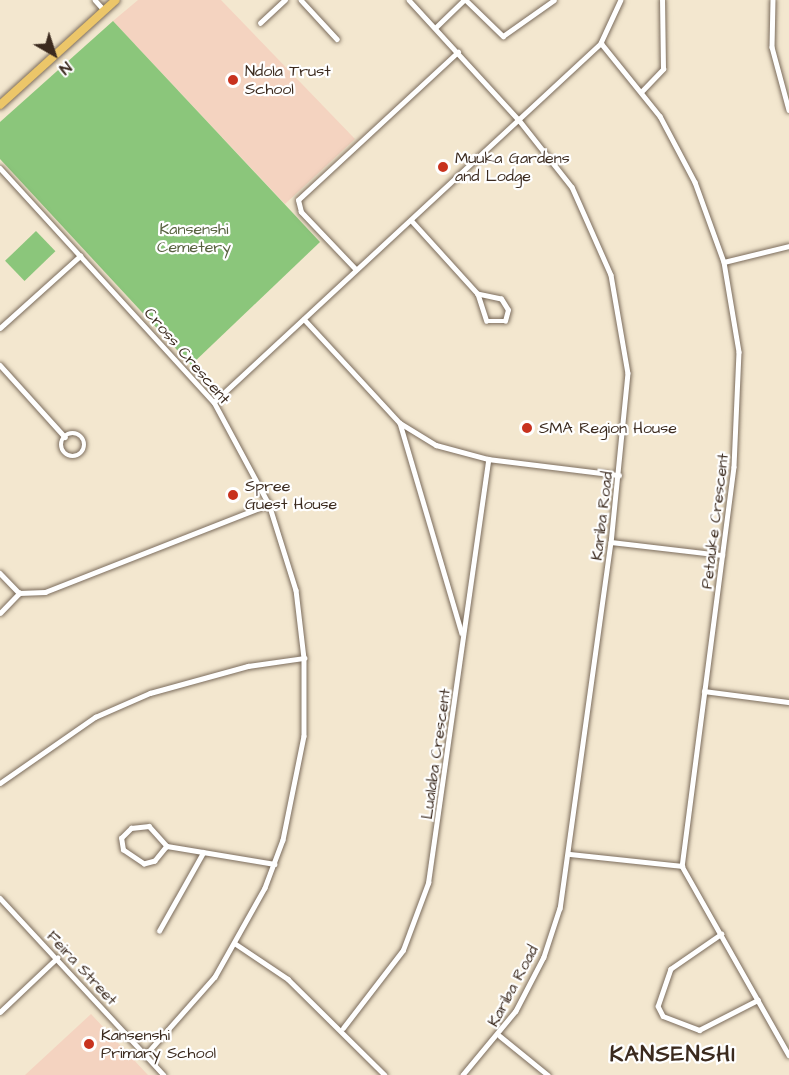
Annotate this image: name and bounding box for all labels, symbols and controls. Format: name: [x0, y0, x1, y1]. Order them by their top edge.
north arrow: [24, 24, 84, 84]
text: N: [55, 56, 76, 80]
place label: Ndola Trust School: [245, 61, 331, 99]
marker: Ndola Trust School: [226, 73, 240, 87]
place label: Muuka Gardens and Lodge: [455, 148, 570, 186]
marker: Muuka Gardens and Lodge: [436, 160, 450, 174]
park label: Kansenshi Cemetery: [157, 219, 231, 257]
street label: Cross Crescent: [140, 304, 234, 408]
place label: SMA Region House: [539, 418, 677, 438]
marker: SMA Region House: [520, 421, 534, 435]
street label: Petauke Crescent: [697, 452, 733, 590]
street label: Kariba Road: [587, 470, 617, 562]
place label: Spree Guest House: [245, 476, 337, 514]
marker: Spree Guest House: [226, 488, 240, 502]
street label: Lualaba Crescent: [417, 687, 455, 821]
street label: Feira Street: [43, 927, 121, 1009]
street label: Kariba Road: [484, 942, 542, 1030]
place label: Kansenshi Primary School: [101, 1025, 216, 1063]
marker: Kansenshi Primary School: [82, 1037, 96, 1051]
district label: KANSENSHI: [610, 1042, 736, 1068]

